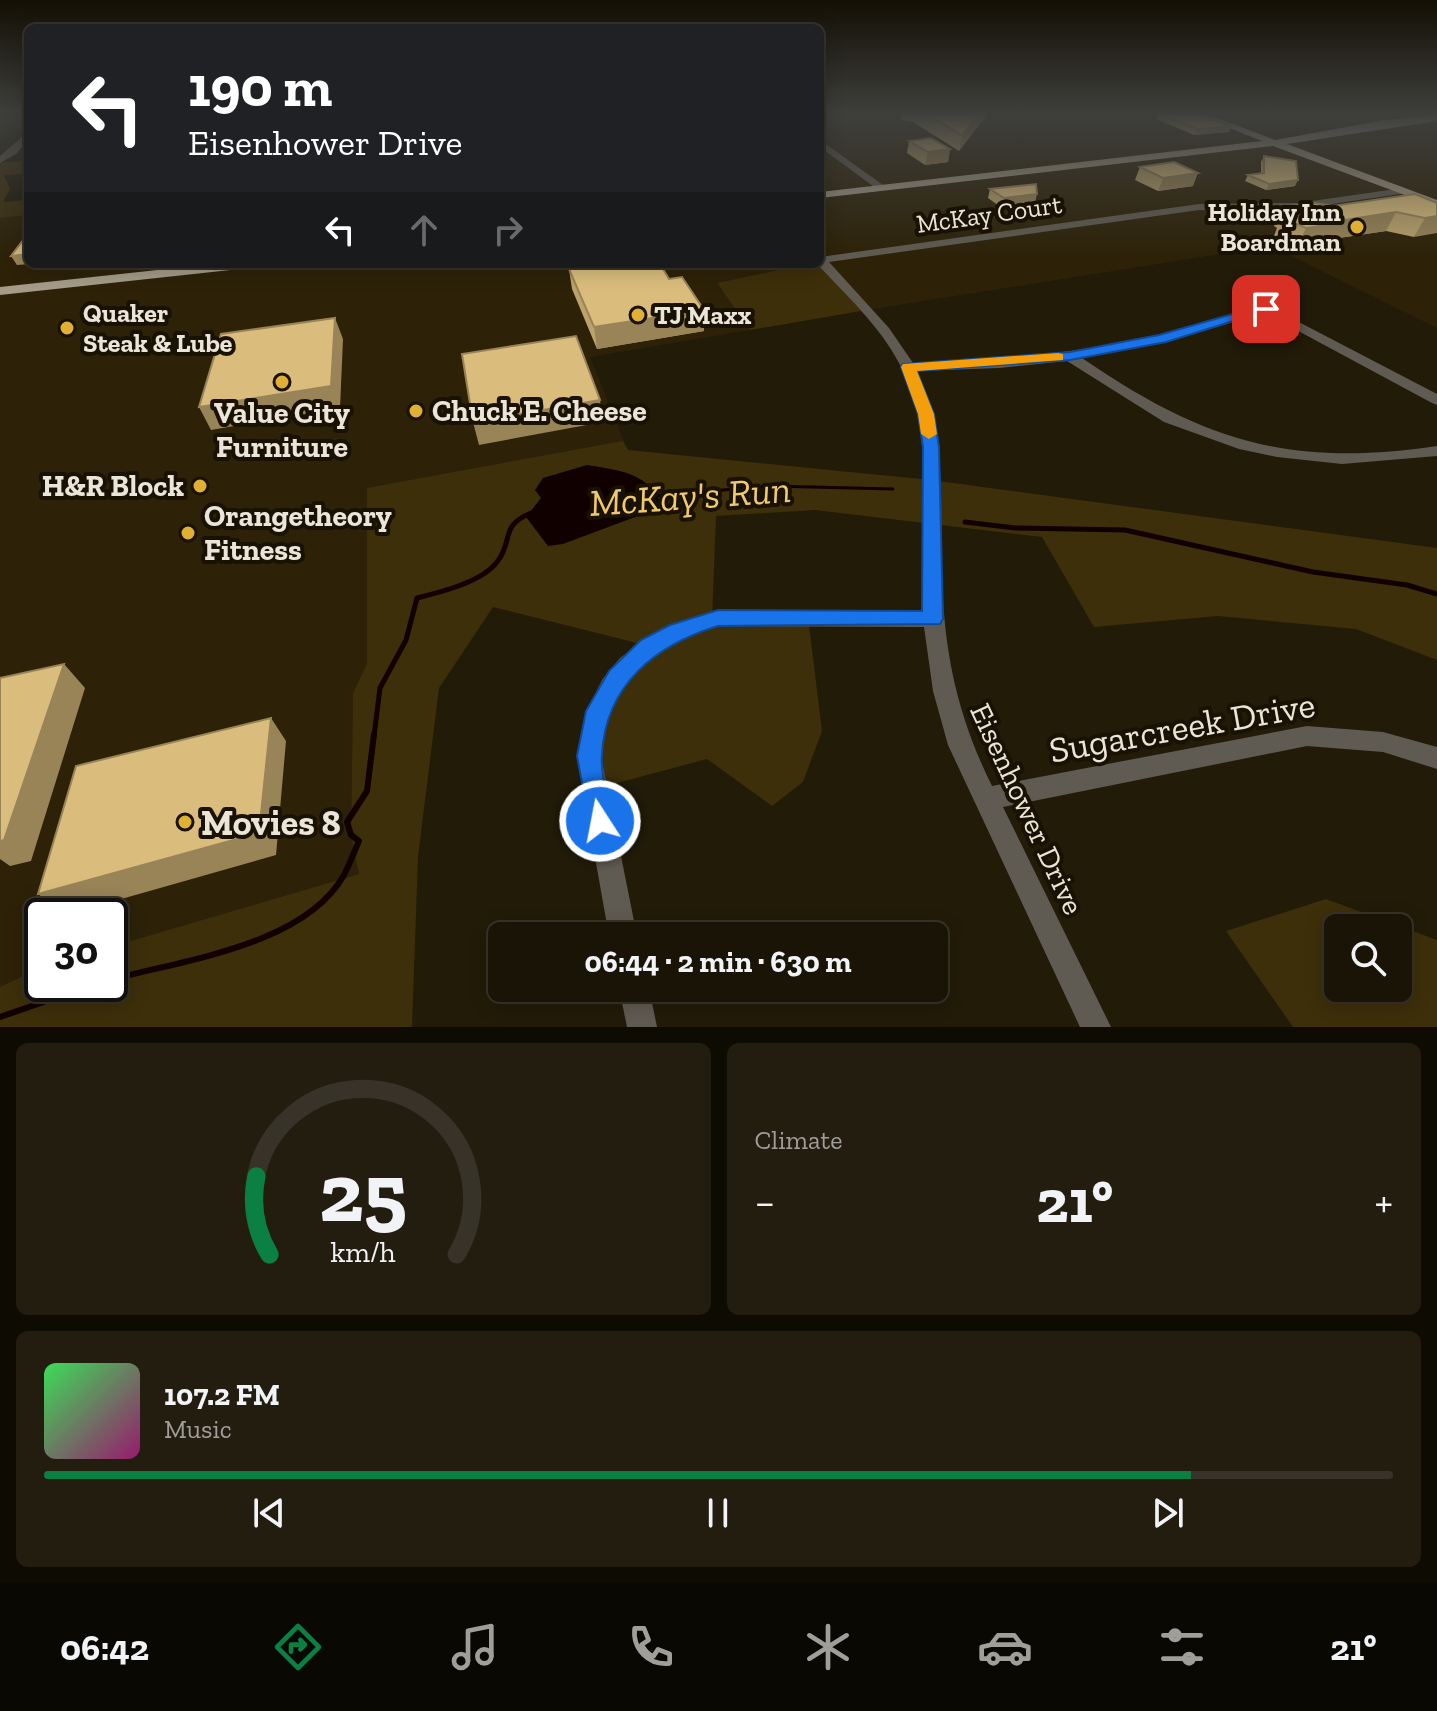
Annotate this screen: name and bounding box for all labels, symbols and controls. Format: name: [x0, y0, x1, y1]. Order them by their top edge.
text: 190 m: [188, 53, 332, 120]
icon: left: [56, 56, 160, 160]
text: Eisenhower Drive: [188, 121, 462, 164]
street label: McKay Court: [914, 188, 1064, 240]
place label: Holiday Inn Boardman: [1208, 196, 1342, 258]
icon: left: [318, 208, 362, 252]
icon: ahead: [402, 208, 446, 252]
icon: right: [486, 208, 530, 252]
marker: Holiday Inn Boardman: [1348, 218, 1366, 236]
pin: [1232, 275, 1300, 343]
icon: arrive: [1244, 287, 1288, 331]
place label: Quaker Steak & Lube: [83, 297, 233, 359]
place label: TJ Maxx: [654, 299, 752, 331]
marker: TJ Maxx: [629, 306, 647, 324]
marker: Quaker Steak & Lube: [58, 319, 76, 337]
marker: Value City Furniture: [273, 373, 291, 391]
place label: Chuck E. Cheese: [432, 393, 647, 429]
place label: Value City Furniture: [214, 395, 350, 465]
marker: Chuck E. Cheese: [407, 402, 425, 420]
water label: McKay's Run: [588, 466, 792, 526]
place label: H&R Block: [42, 468, 184, 504]
marker: H&R Block: [191, 477, 209, 495]
place label: Orangetheory Fitness: [204, 498, 392, 568]
marker: Orangetheory Fitness: [179, 524, 197, 542]
street label: Sugarcreek Drive: [1046, 682, 1318, 772]
street label: Eisenhower Drive: [962, 698, 1092, 920]
position arrow: [558, 779, 642, 863]
place label: Movies 8: [201, 801, 341, 844]
marker: Movies 8: [176, 813, 194, 831]
speed limit sign: 30: [24, 898, 128, 1002]
map controls: [1324, 914, 1412, 1002]
button: search: [1324, 914, 1412, 1002]
text: 06:44 · 2 min · 630 m: [584, 944, 852, 980]
text: Climate: [755, 1124, 842, 1156]
text: 25: [319, 1142, 407, 1242]
text: 21°: [1036, 1165, 1113, 1237]
text: −: [755, 1175, 775, 1228]
text: +: [1374, 1175, 1393, 1228]
text: km/h: [331, 1235, 396, 1269]
text: 107.2 FM: [164, 1377, 280, 1413]
text: Music: [164, 1413, 232, 1445]
icon: previous: [247, 1491, 291, 1535]
icon: pause: [696, 1491, 740, 1535]
icon: next: [1146, 1491, 1190, 1535]
icon: directions: [270, 1619, 326, 1675]
icon: music: [447, 1619, 503, 1675]
icon: phone: [623, 1619, 679, 1675]
icon: climate: [800, 1619, 856, 1675]
icon: car: [977, 1619, 1033, 1675]
icon: filters: [1154, 1619, 1210, 1675]
text: 06:42: [60, 1626, 149, 1669]
text: 21°: [1330, 1626, 1377, 1669]

